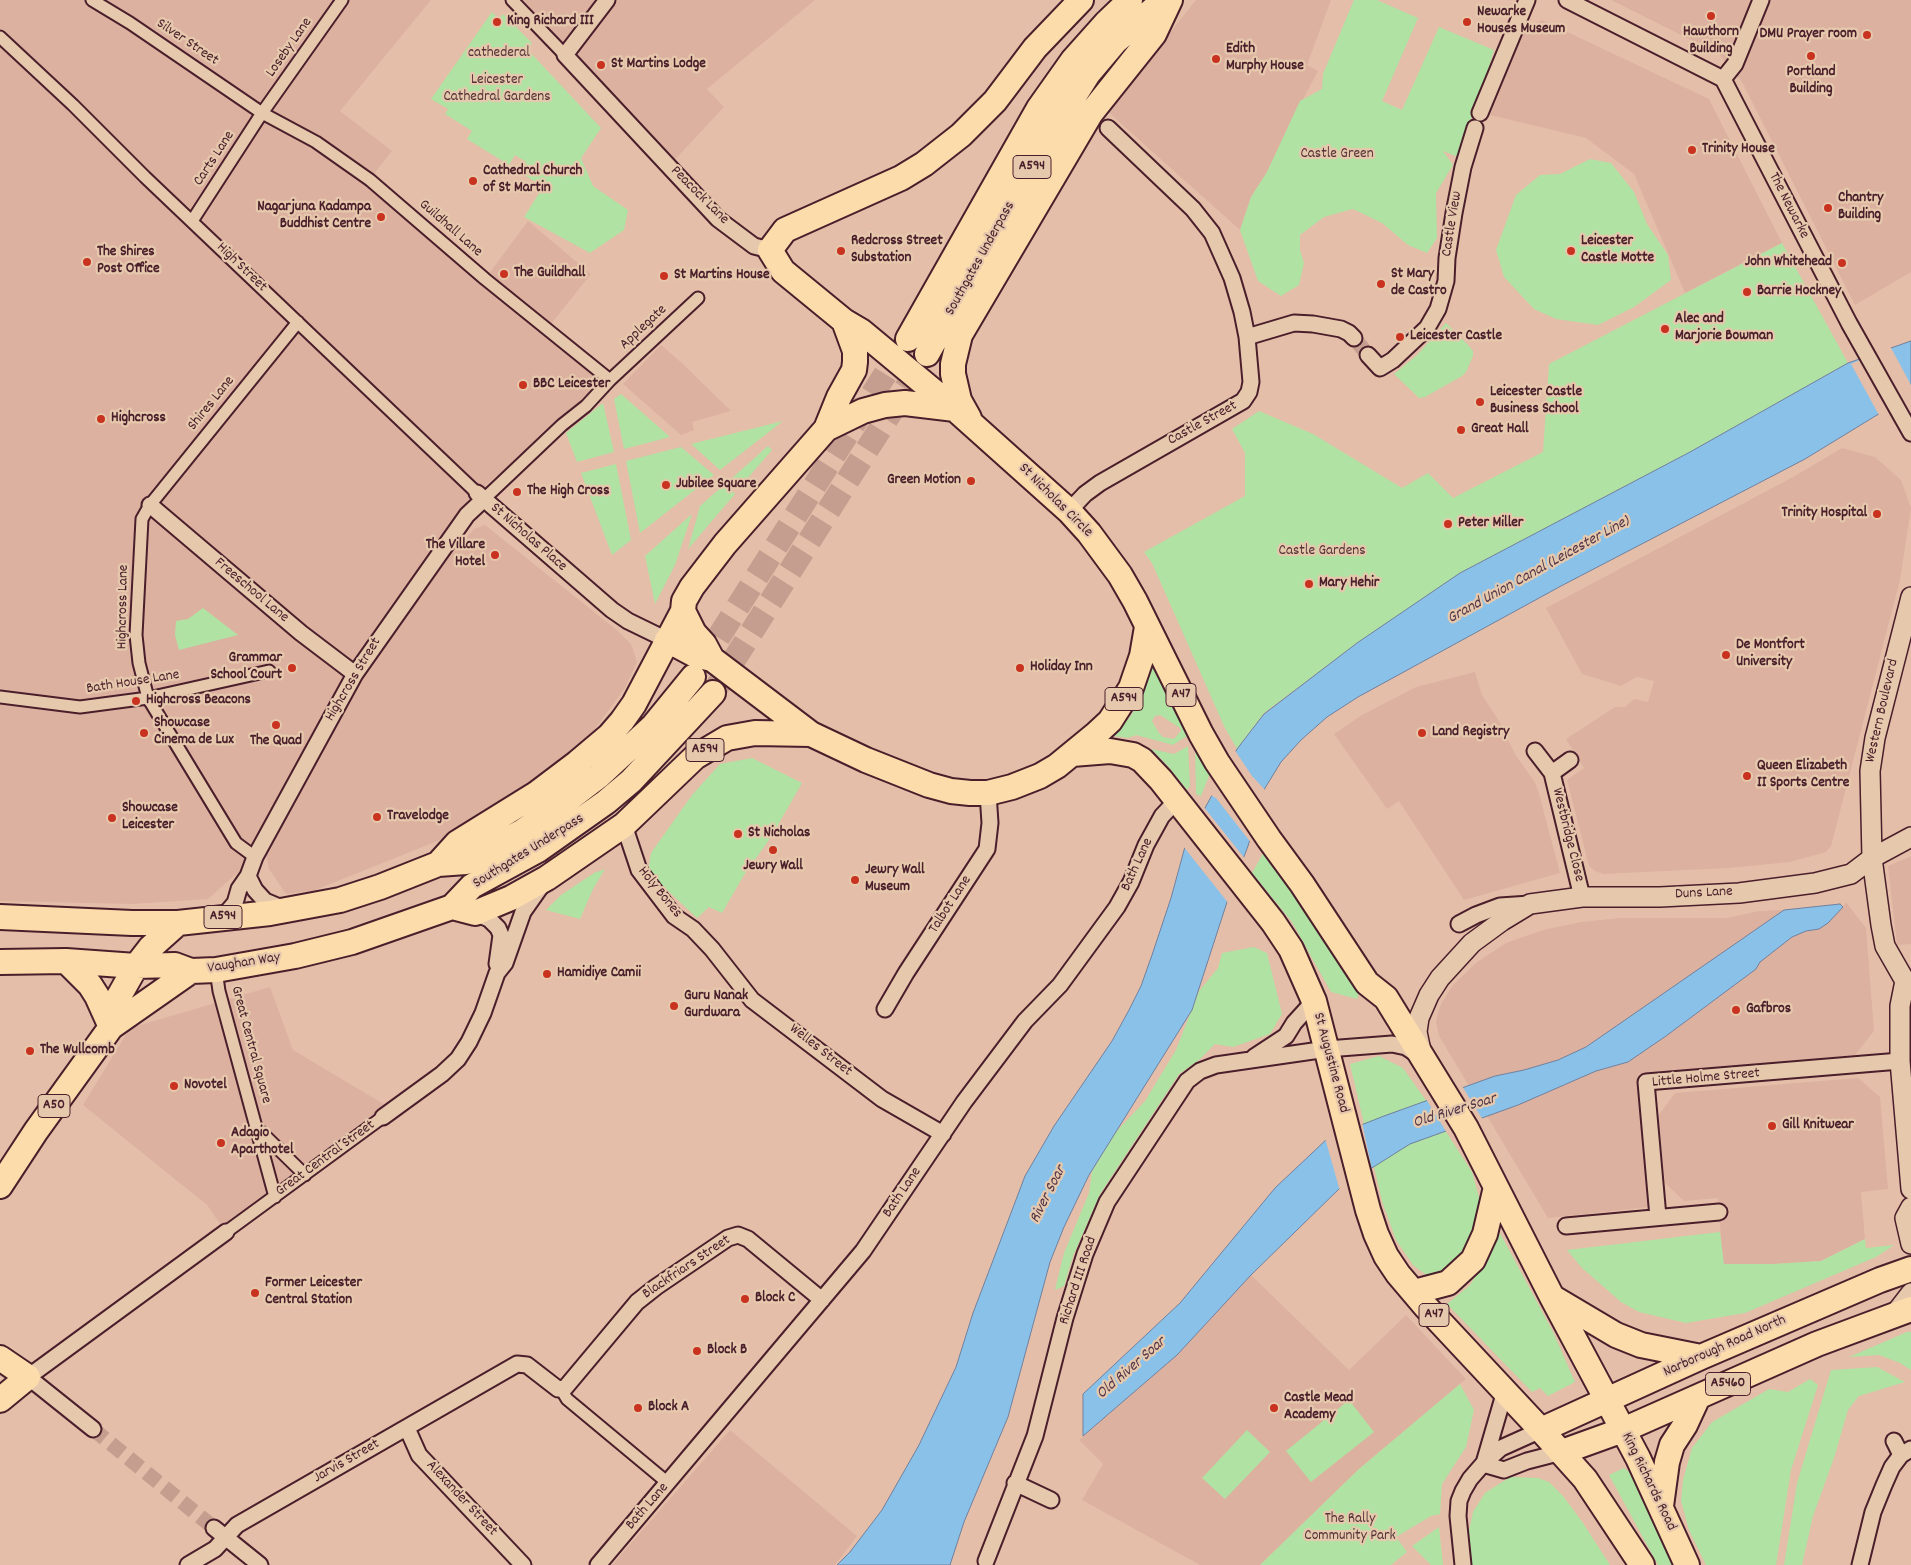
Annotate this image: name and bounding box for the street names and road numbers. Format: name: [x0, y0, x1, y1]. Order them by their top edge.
street label: Loseby Lane: [263, 15, 317, 81]
street label: Silver Street: [152, 16, 222, 70]
street label: Carts Lane: [191, 128, 239, 190]
road number: A594: [1013, 156, 1051, 178]
street label: Peacock Lane: [666, 163, 732, 229]
street label: The Newarke: [1764, 170, 1812, 242]
street label: Castle View: [1439, 190, 1467, 258]
street label: Guildhall Lane: [414, 196, 486, 262]
street label: Southgates Underpass: [942, 199, 1020, 319]
street label: High Street: [212, 239, 270, 297]
street label: Applegate: [617, 302, 671, 354]
street label: Shires Lane: [185, 373, 239, 435]
street label: Castle Street: [1165, 398, 1241, 450]
street label: St Nicholas Circle: [1014, 460, 1096, 542]
street label: St Nicholas Place: [486, 500, 570, 576]
street label: Freeschool Lane: [210, 555, 292, 627]
street label: Highcross Lane: [114, 564, 134, 650]
street label: Highcross Street: [322, 635, 386, 725]
street label: Western Boulevard: [1862, 657, 1904, 765]
street label: Bath House Lane: [85, 667, 181, 699]
road number: A47: [1166, 684, 1196, 706]
road number: A594: [1105, 688, 1143, 711]
road number: A594: [686, 738, 724, 762]
street label: Westbridge Close: [1547, 786, 1587, 884]
street label: Southgates Underpass: [470, 811, 588, 893]
street label: Bath Lane: [1118, 836, 1158, 894]
street label: Holy Bones: [633, 864, 685, 922]
street label: Talbot Lane: [926, 873, 976, 937]
street label: Duns Lane: [1675, 884, 1733, 904]
road number: A594: [204, 906, 242, 929]
street label: Vaughan Way: [206, 949, 282, 979]
street label: Great Central Square: [226, 984, 274, 1106]
street label: St Augustine Road: [1308, 1011, 1352, 1115]
street label: Welles Street: [785, 1021, 855, 1081]
street label: Little Holme Street: [1651, 1065, 1761, 1093]
road number: A50: [38, 1094, 70, 1118]
street label: Great Central Street: [273, 1117, 379, 1201]
street label: Bath Lane: [880, 1164, 926, 1222]
street label: Blackfriars Street: [640, 1232, 734, 1304]
street label: Richard III Road: [1056, 1235, 1102, 1327]
road number: A47: [1419, 1304, 1449, 1326]
street label: Narborough Road North: [1661, 1312, 1789, 1382]
road number: A5460: [1706, 1372, 1750, 1396]
street label: King Richards Road: [1616, 1430, 1680, 1534]
street label: Jarvis Street: [311, 1436, 383, 1488]
street label: Alexander Street: [421, 1457, 501, 1541]
street label: Bath Lane: [623, 1480, 673, 1534]

